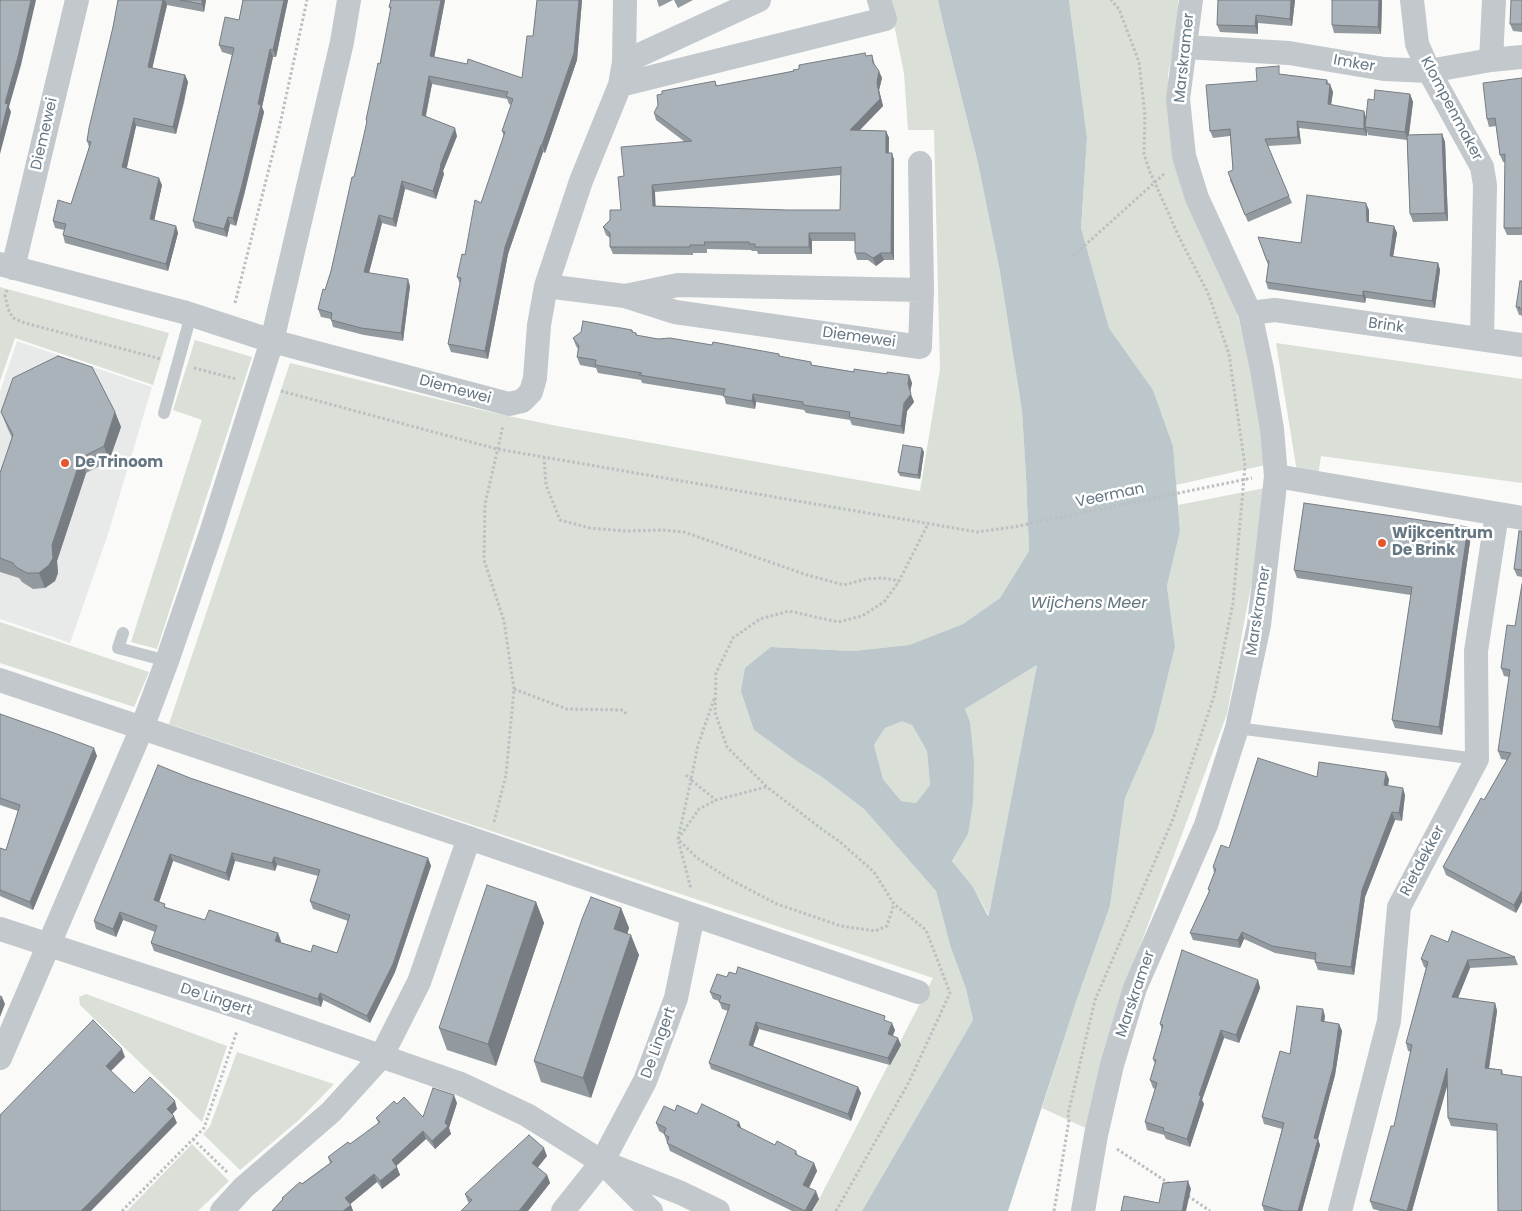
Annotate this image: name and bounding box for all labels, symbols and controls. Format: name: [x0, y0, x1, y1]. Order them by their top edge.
street label: Marskramer: [1171, 12, 1199, 104]
street label: Imker: [1332, 52, 1376, 76]
street label: Klompenmaker: [1416, 54, 1486, 164]
street label: Diemewei: [28, 96, 62, 172]
street label: Brink: [1367, 315, 1405, 337]
street label: Diemewei: [821, 324, 897, 352]
street label: Diemewei: [417, 372, 493, 408]
place label: De Trinoom: [75, 454, 163, 472]
marker: De Trinoom: [59, 457, 71, 469]
street label: Veerman: [1074, 480, 1146, 512]
place label: Wijkcentrum De Brink: [1392, 525, 1493, 560]
marker: Wijkcentrum De Brink: [1376, 537, 1388, 549]
street label: Marskramer: [1243, 565, 1275, 657]
water label: Wijchens Meer: [1031, 594, 1147, 614]
street label: Rietdekker: [1397, 823, 1449, 899]
street label: Marskramer: [1113, 948, 1159, 1040]
street label: De Lingert: [178, 980, 254, 1020]
street label: De Lingert: [638, 1005, 680, 1081]

